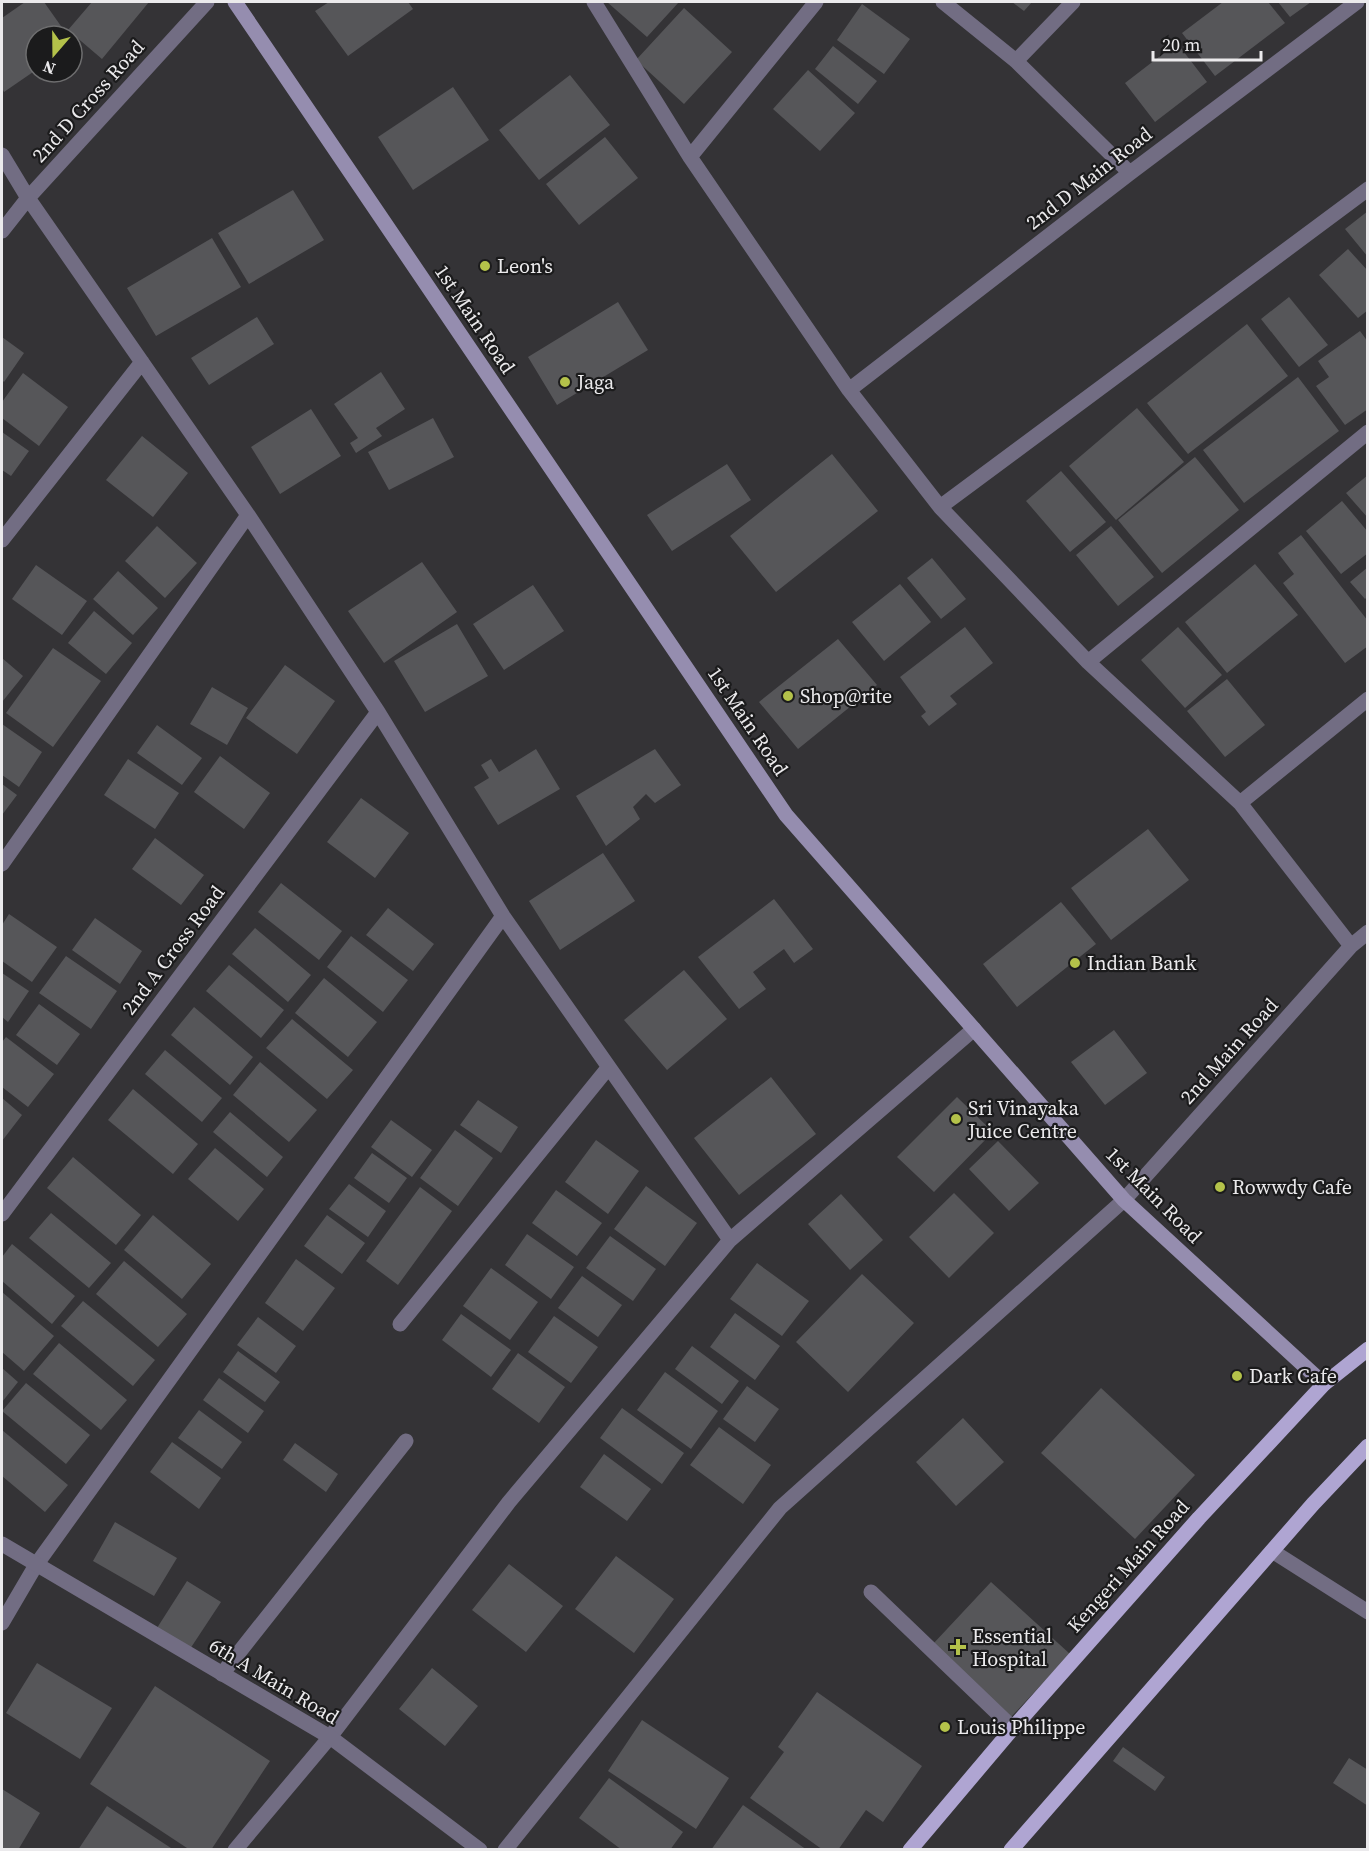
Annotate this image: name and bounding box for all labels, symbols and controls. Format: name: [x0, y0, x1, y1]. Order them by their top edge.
north arrow: [24, 24, 84, 84]
scale bar: [1153, 24, 1261, 62]
text: 20 m: [1162, 32, 1200, 57]
street label: 2nd D Cross Road: [25, 33, 151, 168]
text: N: [39, 56, 58, 80]
street label: 2nd D Main Road: [1020, 120, 1158, 236]
place label: Leon's: [497, 252, 553, 280]
street label: 1st Main Road: [428, 259, 522, 379]
marker: Leon's: [478, 259, 492, 273]
place label: Jaga: [576, 368, 615, 396]
marker: Jaga: [558, 375, 572, 389]
street label: 1st Main Road: [701, 661, 795, 781]
place label: Shop@rite: [800, 682, 892, 710]
marker: Shop@rite: [781, 689, 795, 703]
street label: 2nd A Cross Road: [115, 879, 231, 1020]
place label: Indian Bank: [1087, 949, 1196, 977]
marker: Indian Bank: [1068, 956, 1082, 970]
street label: 2nd Main Road: [1174, 991, 1285, 1110]
place label: Sri Vinayaka Juice Centre: [967, 1094, 1080, 1145]
marker: Sri Vinayaka Juice Centre: [949, 1112, 963, 1126]
street label: 1st Main Road: [1100, 1141, 1209, 1250]
place label: Rowwdy Cafe: [1232, 1173, 1352, 1201]
marker: Rowwdy Cafe: [1213, 1180, 1227, 1194]
place label: Dark Cafe: [1249, 1362, 1337, 1390]
marker: Dark Cafe: [1230, 1369, 1244, 1383]
street label: Kengeri Main Road: [1061, 1493, 1196, 1639]
place label: Essential Hospital: [972, 1622, 1052, 1673]
street label: 6th A Main Road: [204, 1631, 345, 1731]
marker: Essential Hospital: [949, 1638, 967, 1656]
place label: Louis Philippe: [957, 1713, 1085, 1741]
marker: Louis Philippe: [938, 1720, 952, 1734]

